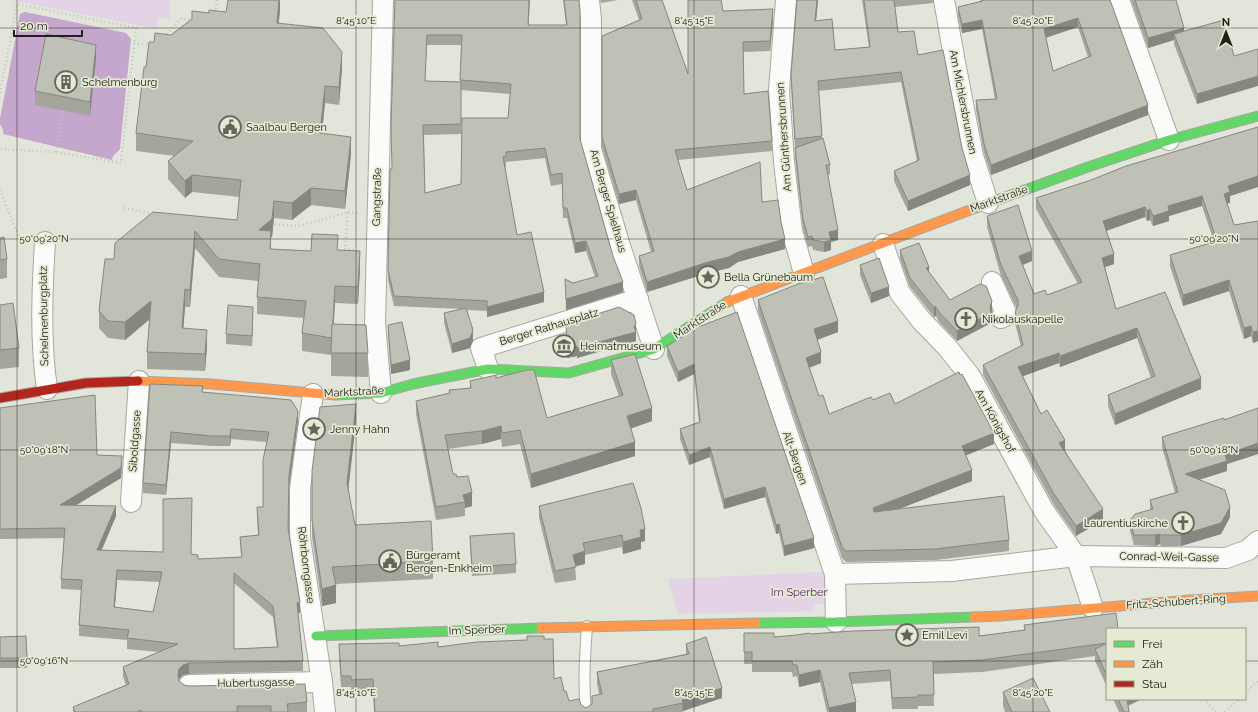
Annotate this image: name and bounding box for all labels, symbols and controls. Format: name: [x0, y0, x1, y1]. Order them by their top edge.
scale bar: [14, 12, 82, 38]
north arrow: [1206, 12, 1246, 52]
text: 8°45'10"E: [336, 15, 376, 26]
text: 8°45'15"E: [674, 15, 714, 26]
text: 8°45'20"E: [1013, 15, 1053, 26]
text: N: [1222, 16, 1230, 29]
text: 20 m: [20, 19, 48, 33]
street label: Am Michlersbrunnen: [946, 49, 980, 155]
building icon: Schelmenburg: [53, 69, 79, 95]
place label: Schelmenburg: [82, 76, 157, 89]
street label: Am Günthersbrunnen: [774, 82, 794, 192]
public building icon: Saalbau Bergen: [217, 114, 243, 140]
place label: Saalbau Bergen: [246, 121, 327, 134]
street label: Am Berger Spielhaus: [587, 148, 629, 254]
street label: Gangstraße: [370, 167, 384, 226]
street label: Marktstraße: [968, 182, 1030, 215]
text: 50°09'20"N: [19, 233, 69, 244]
text: 50°09'20"N: [1189, 233, 1239, 244]
place icon: Bella Grünebaum: [695, 264, 721, 290]
street label: Schelmenburgplatz: [37, 265, 51, 366]
place label: Bella Grünebaum: [724, 271, 813, 284]
street label: Marktstraße: [671, 298, 729, 342]
street label: Berger Rathausplatz: [498, 306, 601, 348]
church icon: Nikolauskapelle: [953, 306, 979, 332]
place label: Nikolauskapelle: [982, 313, 1064, 326]
museum icon: Heimatmuseum: [551, 333, 577, 359]
place label: Heimatmuseum: [580, 340, 662, 353]
street label: Marktstraße: [324, 384, 385, 400]
street label: Am Königshof: [972, 387, 1018, 456]
street label: Siboldgasse: [126, 409, 144, 472]
place icon: Jenny Hahn: [301, 416, 327, 442]
place label: Jenny Hahn: [330, 423, 390, 436]
street label: Alt-Bergen: [780, 429, 810, 487]
text: 50°09'18"N: [20, 444, 68, 455]
text: 50°09'18"N: [1190, 444, 1238, 455]
church icon: Laurentiuskirche: [1170, 510, 1196, 536]
place label: Laurentiuskirche: [1084, 517, 1169, 530]
street label: Röhrborngasse: [295, 526, 317, 605]
public building icon: Bürgeramt Bergen-Enkheim: [377, 548, 403, 574]
place label: Bürgeramt Bergen-Enkheim: [406, 549, 492, 575]
street label: Conrad-Weil-Gasse: [1119, 550, 1219, 564]
park label: Im Sperber: [771, 586, 827, 599]
street label: Fritz-Schubert-Ring: [1126, 592, 1226, 612]
place icon: Emil Levi: [894, 622, 920, 648]
street label: Im Sperber: [449, 623, 506, 637]
legend: [1106, 628, 1246, 700]
place label: Emil Levi: [922, 629, 967, 642]
text: Frei: [1142, 637, 1162, 651]
text: 50°09'16"N: [20, 655, 68, 666]
text: Zäh: [1142, 657, 1163, 671]
street label: Hubertusgasse: [217, 676, 295, 690]
text: Stau: [1142, 677, 1167, 691]
text: 8°45'10"E: [336, 687, 376, 698]
text: 8°45'15"E: [674, 687, 714, 698]
text: 8°45'20"E: [1013, 687, 1053, 698]

